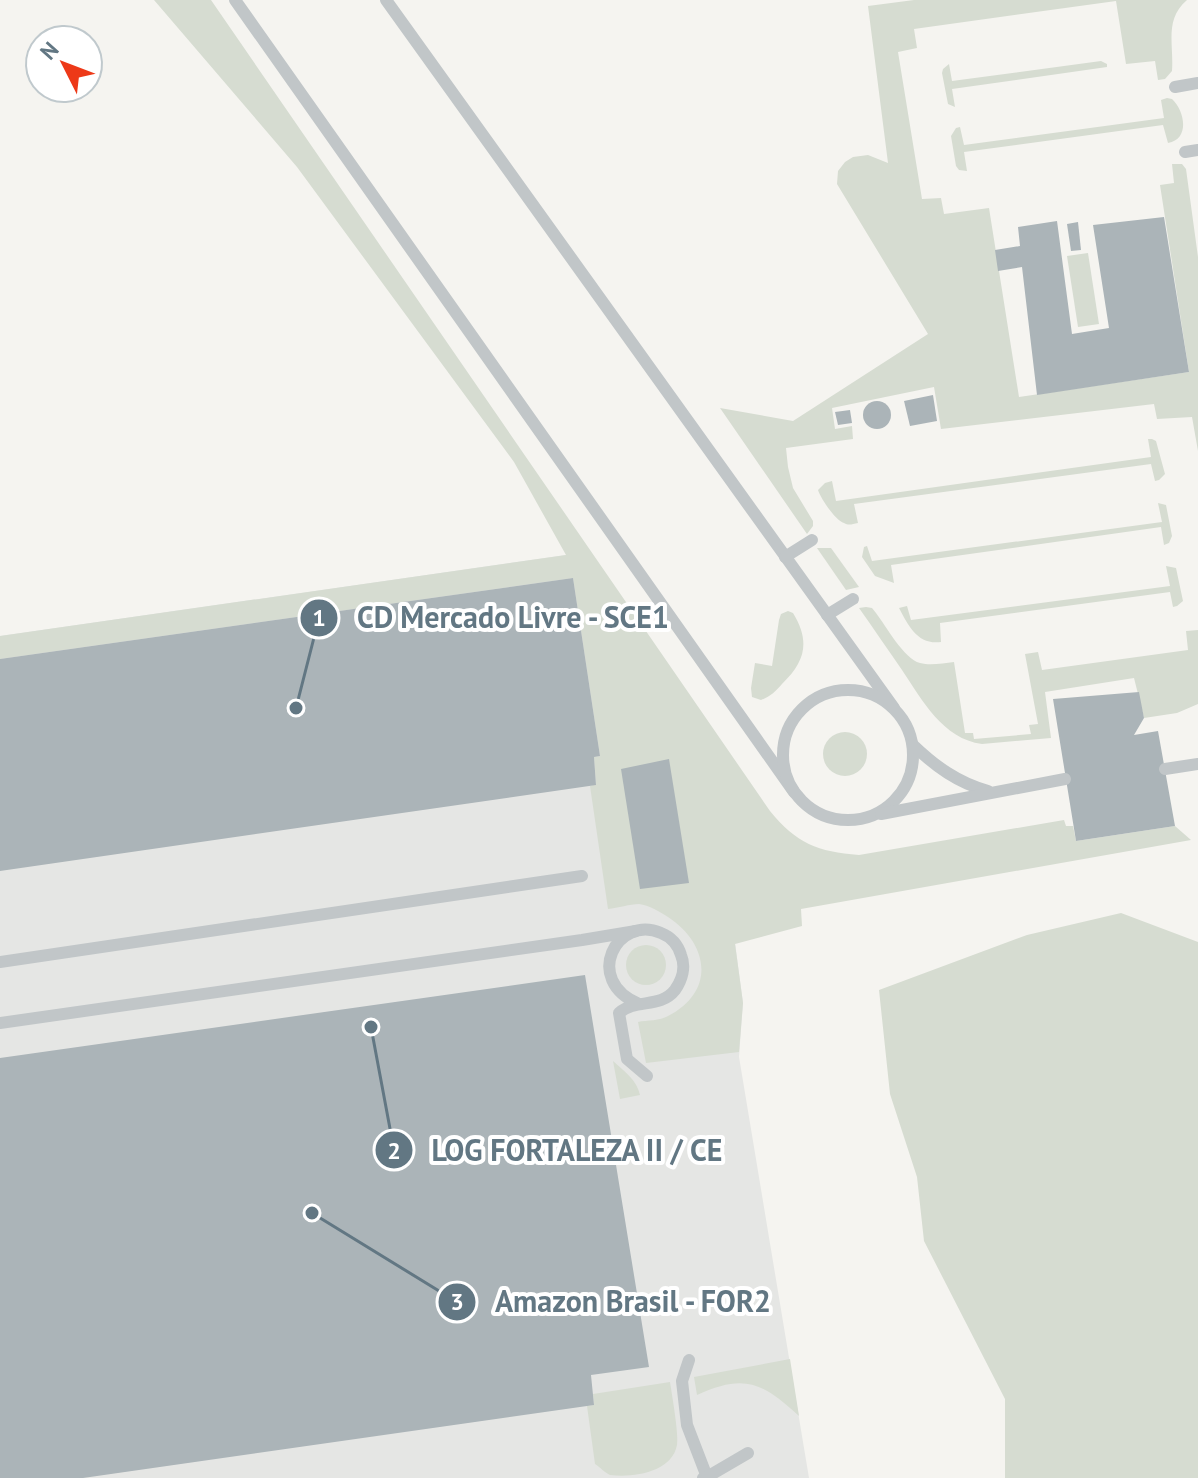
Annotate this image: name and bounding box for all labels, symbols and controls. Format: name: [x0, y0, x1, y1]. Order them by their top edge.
north arrow: [24, 24, 104, 104]
text: N: [34, 36, 64, 65]
callout: CD Mercado Livre - SCE1: [299, 591, 687, 645]
text: CD Mercado Livre - SCE1: [357, 597, 669, 636]
text: 1: [312, 602, 326, 633]
callout: LOG FORTALEZA II / CE: [374, 1123, 739, 1177]
text: LOG FORTALEZA II / CE: [432, 1130, 722, 1169]
text: 2: [387, 1135, 401, 1166]
callout: Amazon Brasil - FOR2: [437, 1275, 789, 1329]
text: Amazon Brasil - FOR2: [495, 1281, 771, 1320]
text: 3: [450, 1286, 464, 1317]

